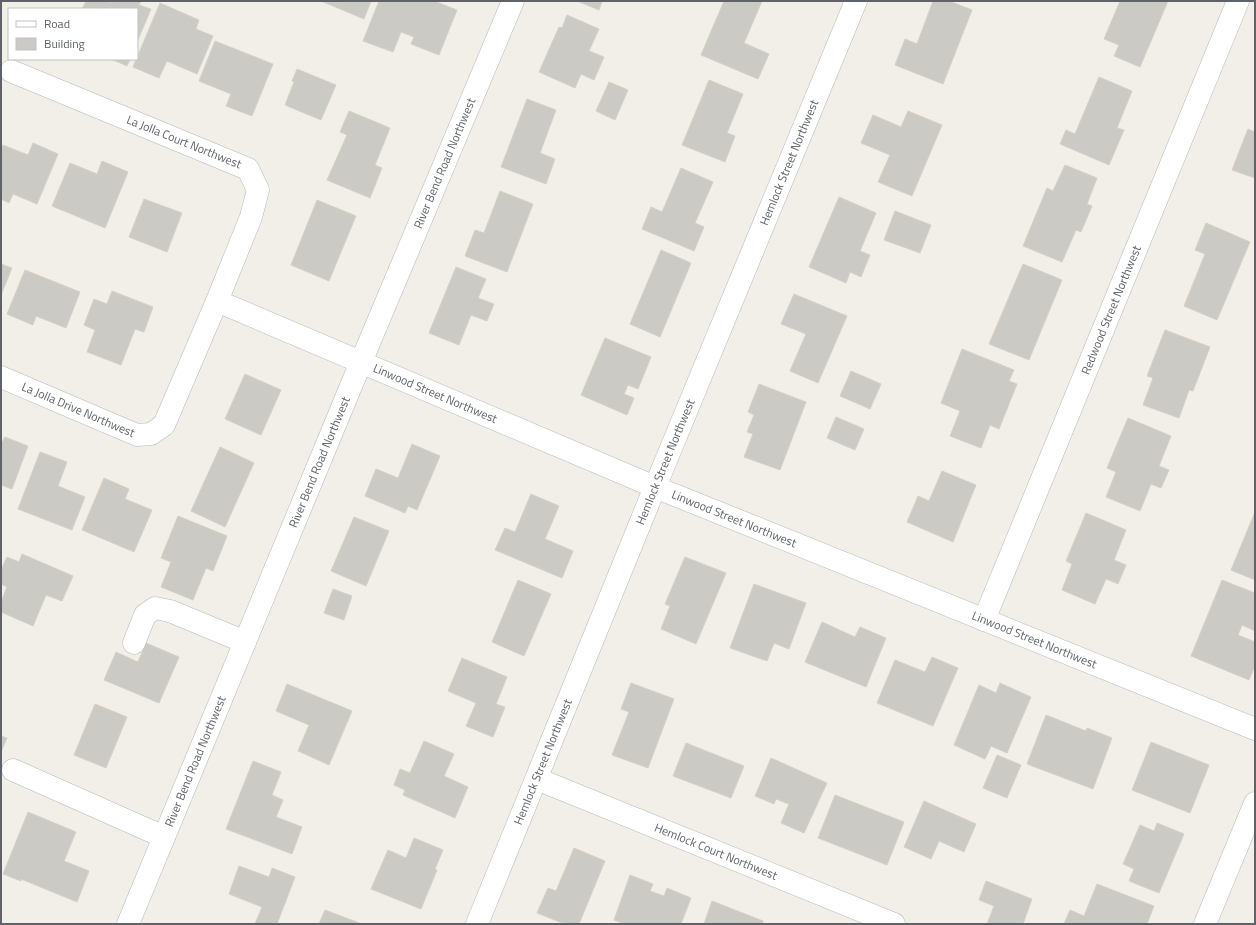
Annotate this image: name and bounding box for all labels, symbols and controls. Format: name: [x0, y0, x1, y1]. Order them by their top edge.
legend: [8, 8, 138, 60]
text: Road: [44, 14, 70, 33]
text: Building: [44, 34, 85, 53]
street label: River Bend Road Northwest: [408, 94, 480, 231]
street label: Hemlock Street Northwest: [754, 96, 824, 228]
street label: La Jolla Court Northwest: [124, 110, 245, 174]
street label: Redwood Street Northwest: [1076, 242, 1146, 377]
street label: Linwood Street Northwest: [370, 358, 501, 428]
street label: La Jolla Drive Northwest: [19, 377, 139, 442]
street label: River Bend Road Northwest: [283, 393, 355, 530]
street label: Hemlock Street Northwest: [631, 395, 700, 528]
street label: Linwood Street Northwest: [669, 485, 800, 552]
street label: Linwood Street Northwest: [969, 606, 1101, 674]
street label: River Bend Road Northwest: [159, 692, 231, 830]
street label: Hemlock Street Northwest: [508, 695, 577, 828]
street label: Hemlock Court Northwest: [652, 818, 781, 885]

